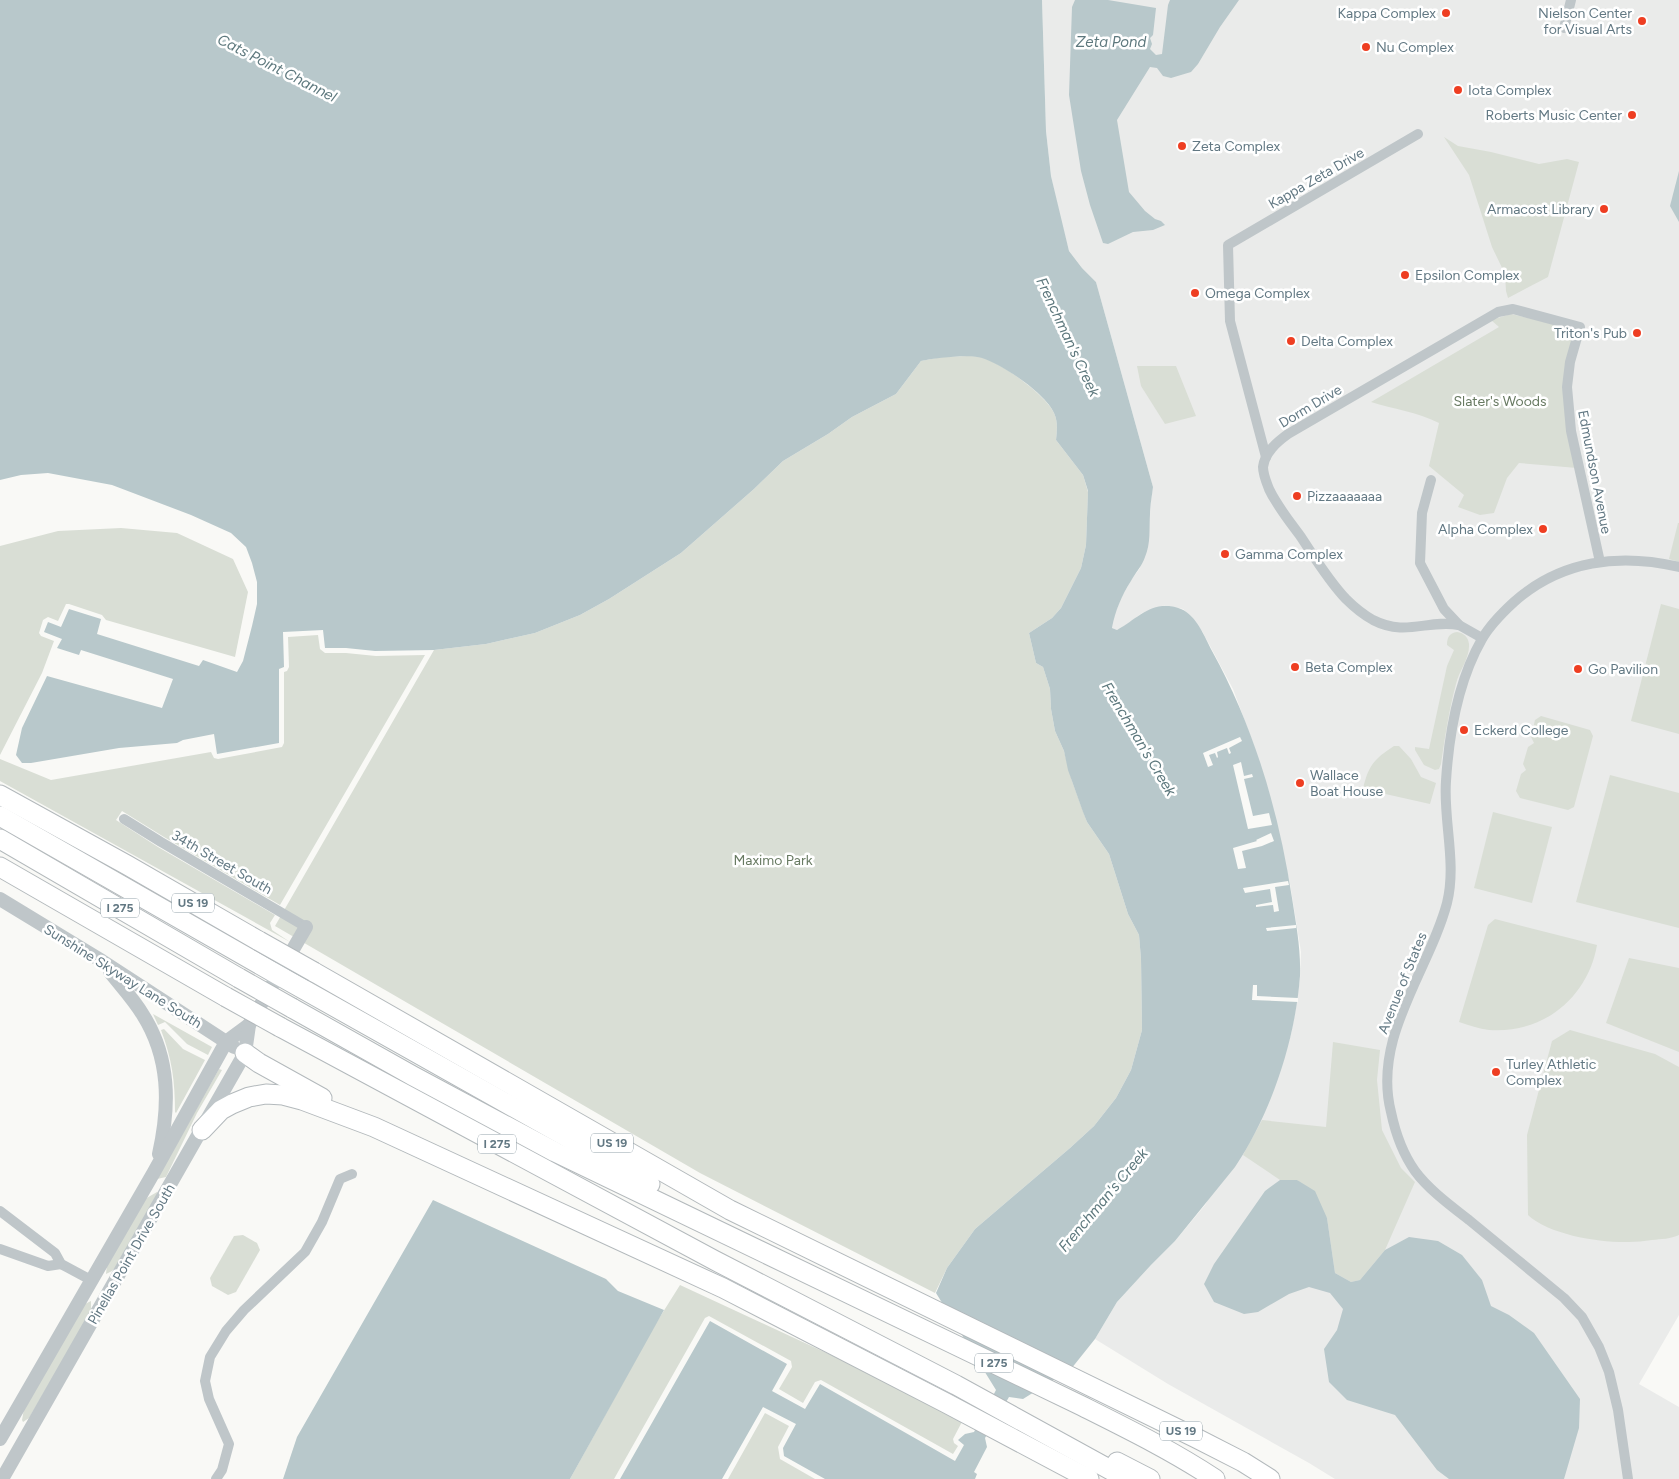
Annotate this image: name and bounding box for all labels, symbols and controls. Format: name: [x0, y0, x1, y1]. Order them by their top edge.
place label: Kappa Complex: [1338, 5, 1436, 22]
place label: Nielson Center for Visual Arts: [1538, 5, 1632, 38]
marker: Kappa Complex: [1440, 7, 1452, 19]
marker: Nielson Center for Visual Arts: [1636, 15, 1648, 27]
water label: Cats Point Channel: [215, 30, 340, 106]
water label: Zeta Pond: [1076, 33, 1146, 51]
place label: Nu Complex: [1376, 39, 1454, 56]
marker: Nu Complex: [1360, 41, 1372, 53]
place label: Iota Complex: [1468, 82, 1552, 99]
marker: Iota Complex: [1452, 84, 1464, 96]
place label: Roberts Music Center: [1486, 107, 1622, 124]
marker: Roberts Music Center: [1626, 109, 1638, 121]
place label: Zeta Complex: [1192, 138, 1281, 155]
marker: Zeta Complex: [1176, 140, 1188, 152]
street label: Kappa Zeta Drive: [1265, 144, 1367, 213]
place label: Armacost Library: [1487, 201, 1595, 218]
marker: Armacost Library: [1598, 203, 1610, 215]
place label: Epsilon Complex: [1415, 267, 1520, 284]
marker: Epsilon Complex: [1399, 269, 1411, 281]
water label: Frenchman's Creek: [1032, 275, 1104, 400]
place label: Omega Complex: [1205, 285, 1310, 302]
marker: Omega Complex: [1189, 287, 1201, 299]
place label: Triton's Pub: [1554, 325, 1627, 342]
marker: Triton's Pub: [1631, 327, 1643, 339]
place label: Delta Complex: [1301, 333, 1393, 350]
marker: Delta Complex: [1285, 335, 1297, 347]
street label: Dorm Drive: [1276, 381, 1345, 432]
park label: Slater's Woods: [1453, 393, 1547, 410]
street label: Edmundson Avenue: [1574, 409, 1615, 536]
place label: Pizzaaaaaaa: [1307, 488, 1382, 505]
marker: Pizzaaaaaaa: [1291, 490, 1303, 502]
place label: Alpha Complex: [1438, 521, 1533, 538]
marker: Alpha Complex: [1537, 523, 1549, 535]
place label: Gamma Complex: [1235, 546, 1343, 563]
marker: Gamma Complex: [1219, 548, 1231, 560]
place label: Beta Complex: [1305, 659, 1393, 676]
marker: Beta Complex: [1289, 661, 1301, 673]
place label: Go Pavilion: [1588, 661, 1658, 678]
marker: Go Pavilion: [1572, 663, 1584, 675]
water label: Frenchman's Creek: [1098, 679, 1180, 800]
place label: Eckerd College: [1474, 722, 1569, 739]
marker: Eckerd College: [1458, 724, 1470, 736]
place label: Wallace Boat House: [1310, 767, 1384, 800]
marker: Wallace Boat House: [1294, 777, 1306, 789]
street label: 34th Street South: [168, 827, 275, 898]
park label: Maximo Park: [733, 852, 813, 869]
road number: US 19: [172, 894, 214, 912]
road number: I 275: [101, 898, 139, 918]
street label: Sunshine Skyway Lane South: [41, 921, 205, 1032]
street label: Avenue of States: [1374, 930, 1431, 1036]
place label: Turley Athletic Complex: [1506, 1056, 1597, 1089]
marker: Turley Athletic Complex: [1490, 1066, 1502, 1078]
road number: I 275: [478, 1134, 516, 1154]
road number: US 19: [591, 1134, 633, 1152]
water label: Frenchman's Creek: [1054, 1144, 1152, 1255]
street label: Pinellas Point Drive South: [84, 1181, 179, 1328]
road number: I 275: [975, 1354, 1013, 1372]
road number: US 19: [1160, 1422, 1202, 1440]

